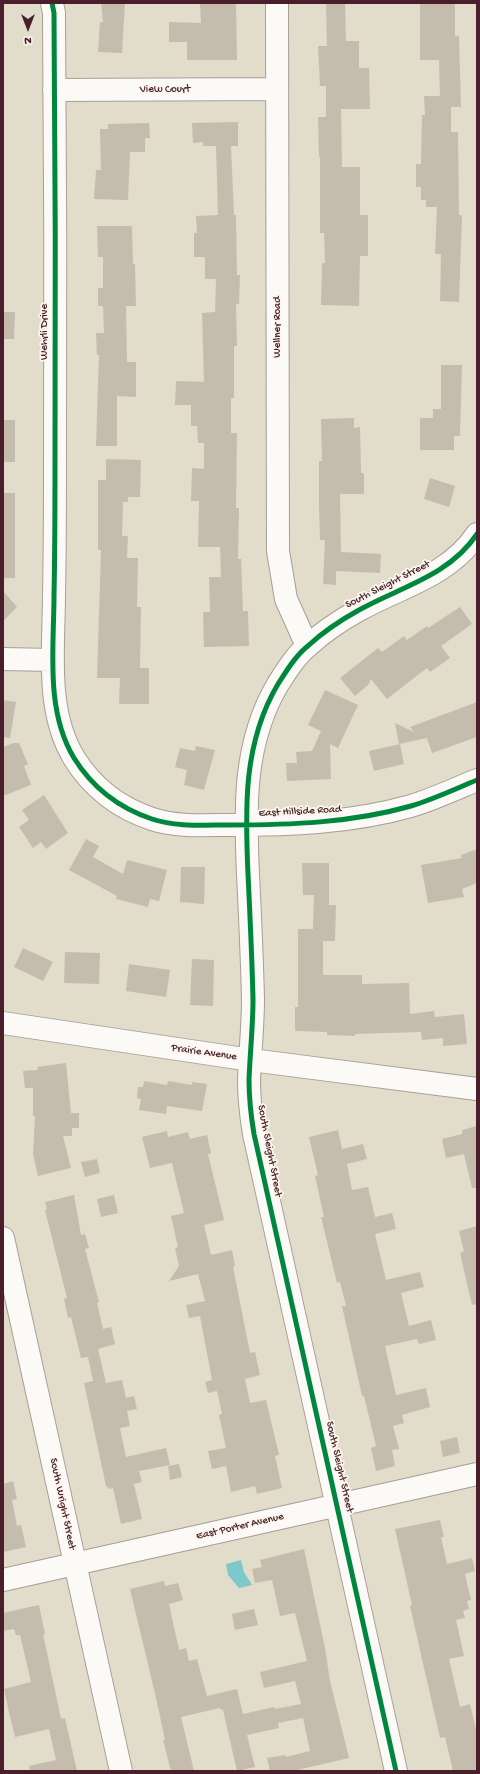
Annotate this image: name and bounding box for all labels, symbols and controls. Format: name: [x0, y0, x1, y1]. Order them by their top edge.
north arrow: [8, 8, 48, 48]
text: N: [24, 34, 32, 46]
street label: View Court: [140, 83, 190, 97]
street label: Wellner Road: [271, 296, 285, 358]
street label: Wehrli Drive: [38, 304, 52, 360]
street label: South Sleight Street: [344, 558, 432, 612]
street label: East Hillside Road: [258, 803, 342, 821]
street label: Prairie Avenue: [170, 1042, 238, 1064]
street label: South Sleight Street: [254, 1104, 284, 1198]
street label: South Sleight Street: [322, 1420, 356, 1514]
street label: South Wright Street: [46, 1457, 78, 1551]
street label: East Porter Avenue: [195, 1510, 285, 1544]

